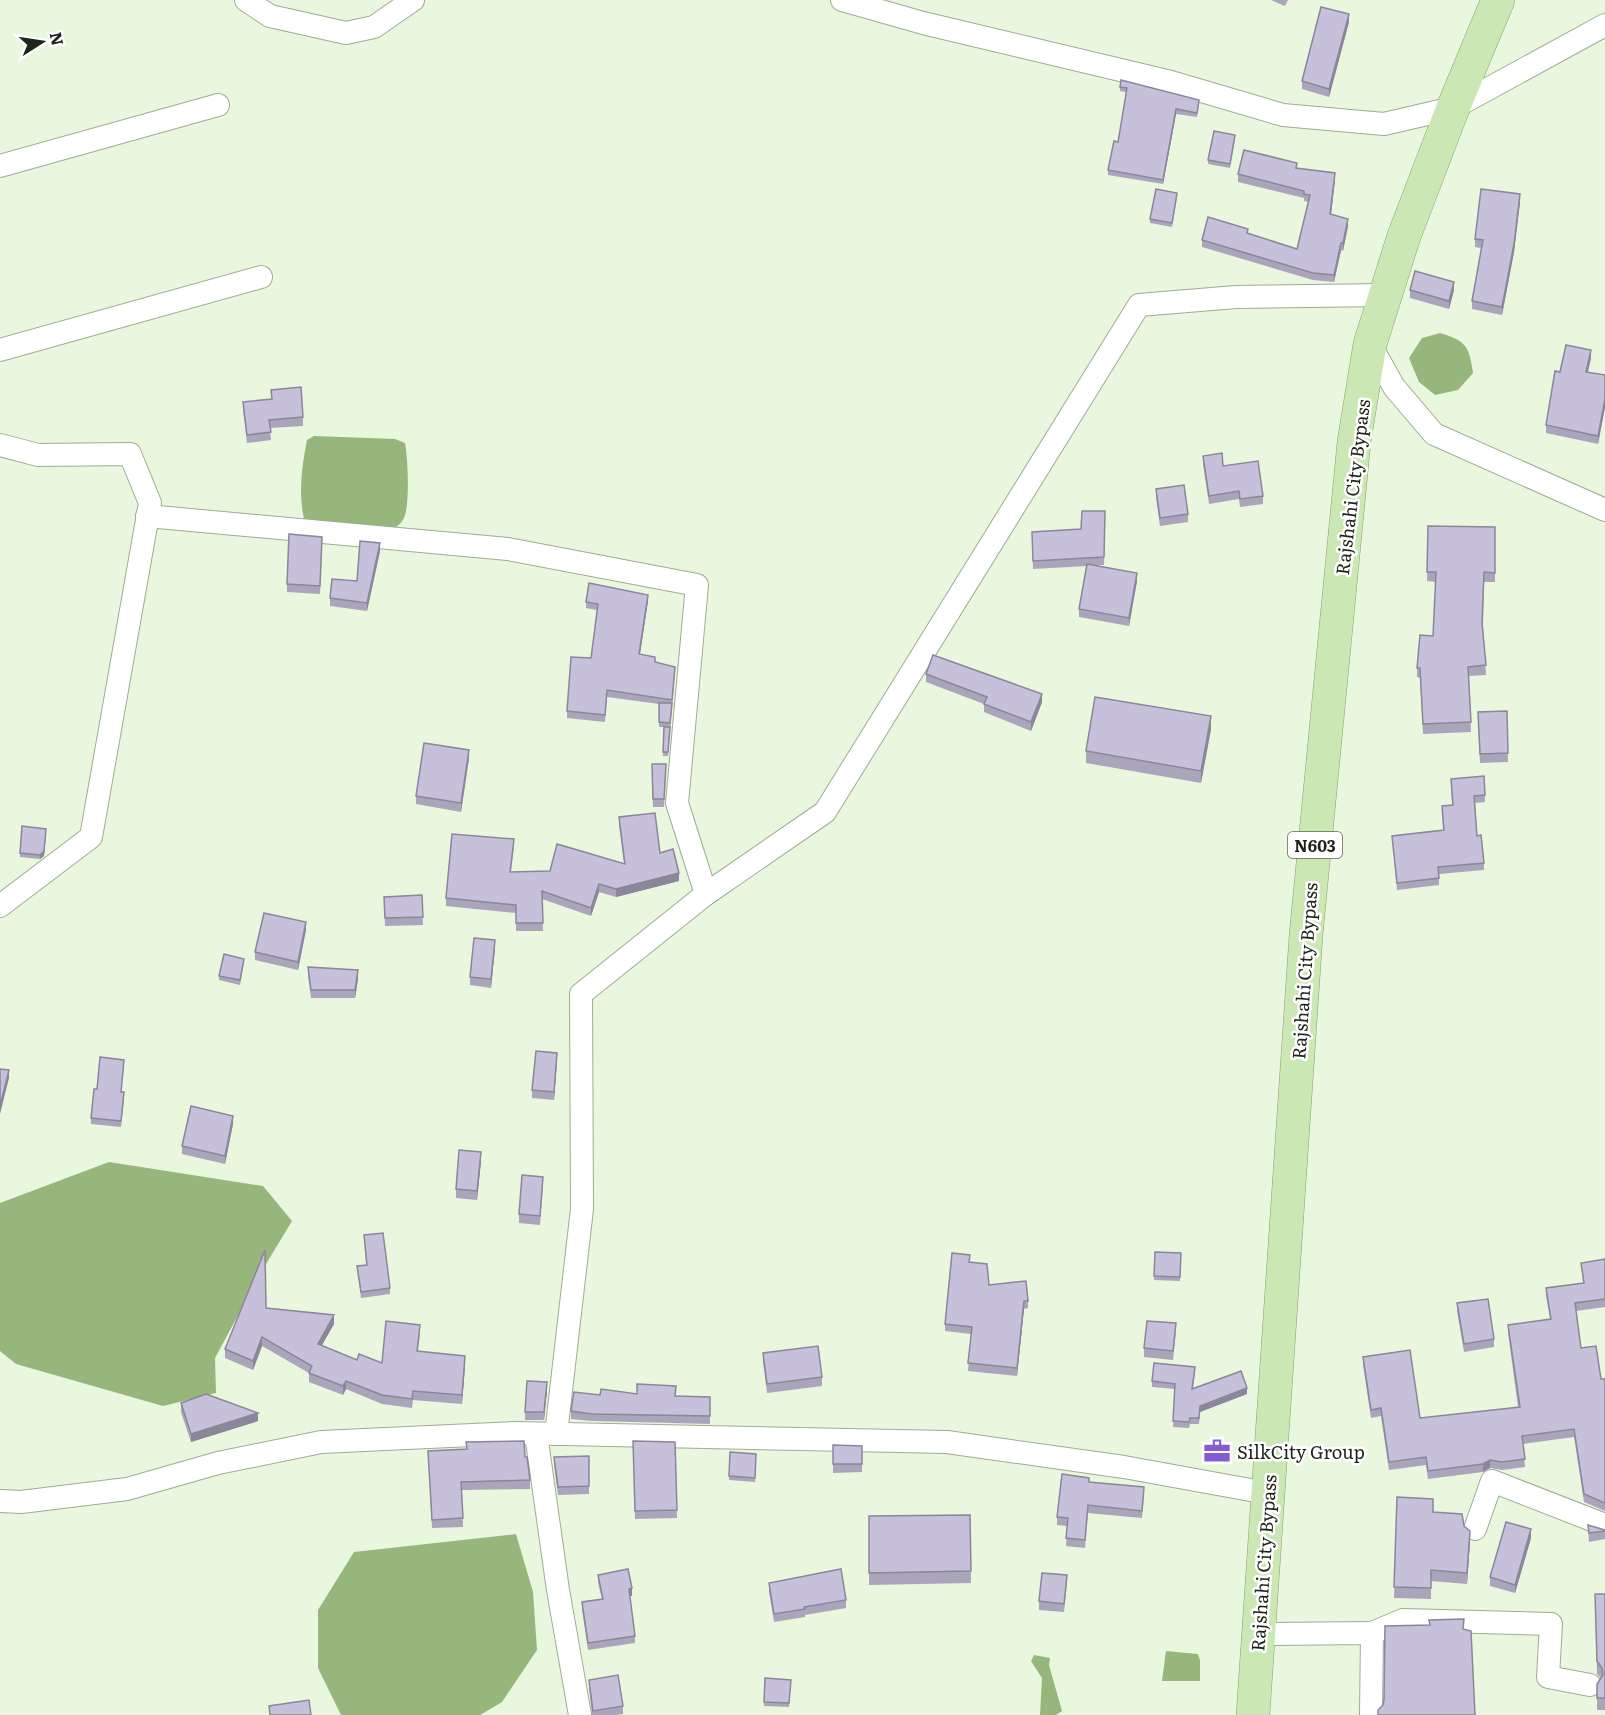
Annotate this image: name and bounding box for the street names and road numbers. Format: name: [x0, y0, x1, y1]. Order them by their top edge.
street label: Rajshahi City Bypass: [1328, 397, 1376, 577]
road number: N603: [1288, 832, 1342, 858]
street label: Rajshahi City Bypass: [1284, 882, 1324, 1060]
street label: Rajshahi City Bypass: [1243, 1474, 1283, 1652]

